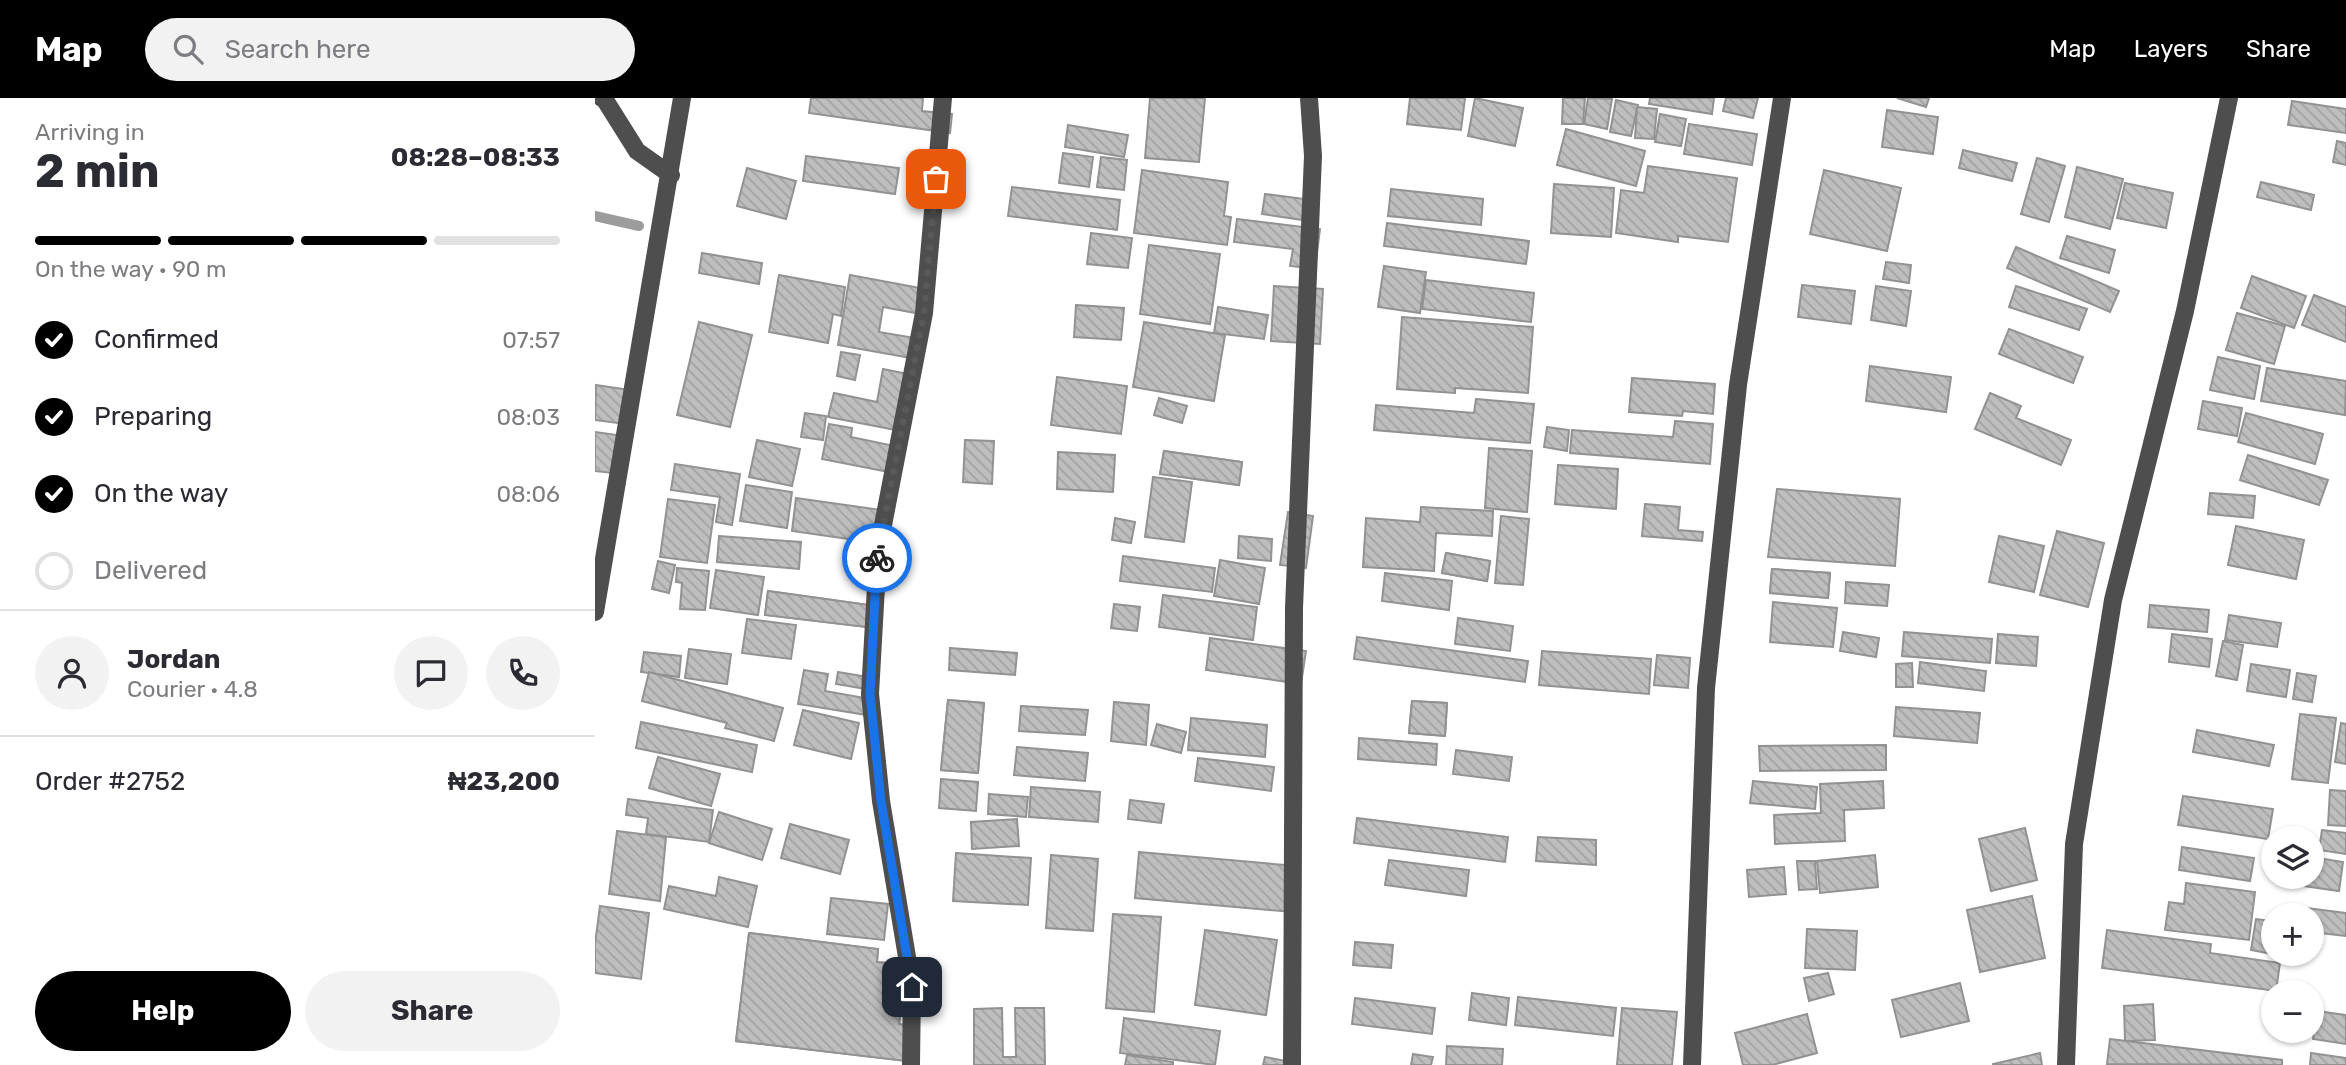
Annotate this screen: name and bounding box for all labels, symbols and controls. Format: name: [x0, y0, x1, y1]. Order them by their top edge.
search box: [145, 18, 635, 81]
text: Map: [35, 30, 103, 69]
icon: search: [169, 30, 207, 68]
text: Search here: [225, 34, 370, 65]
text: Map: [2049, 35, 2096, 63]
text: Layers: [2134, 35, 2208, 63]
text: Share: [2246, 35, 2311, 63]
text: Arriving in: [35, 118, 145, 146]
text: 08:28–08:33: [391, 142, 560, 173]
text: 2 min: [35, 144, 160, 199]
pin: [906, 149, 966, 209]
icon: bag: [917, 160, 955, 198]
text: On the way · 90 m: [35, 255, 226, 283]
icon: check: [35, 321, 73, 359]
text: Confirmed: [94, 324, 219, 355]
text: 07:57: [502, 326, 560, 354]
icon: check: [35, 398, 73, 436]
text: Preparing: [94, 401, 212, 432]
text: 08:03: [496, 403, 560, 431]
icon: check: [35, 475, 73, 513]
text: On the way: [94, 478, 228, 509]
text: 08:06: [496, 480, 560, 508]
courier: [842, 523, 912, 593]
icon: bike: [858, 539, 896, 577]
text: Delivered: [94, 555, 207, 586]
button: person: [35, 636, 109, 710]
button: chat: [394, 636, 468, 710]
button: phone: [486, 636, 560, 710]
text: Jordan: [127, 644, 220, 675]
text: Courier · 4.8: [127, 675, 258, 703]
text: Order #2752: [35, 766, 185, 797]
text: ₦23,200: [448, 766, 560, 797]
map controls: [2261, 826, 2324, 1043]
button: layers: [2261, 826, 2324, 889]
button: +: [2261, 903, 2324, 966]
pin: [882, 957, 942, 1017]
icon: home: [893, 968, 931, 1006]
button: Help: [35, 971, 291, 1051]
button: Share: [305, 971, 560, 1051]
button: −: [2261, 980, 2324, 1043]

